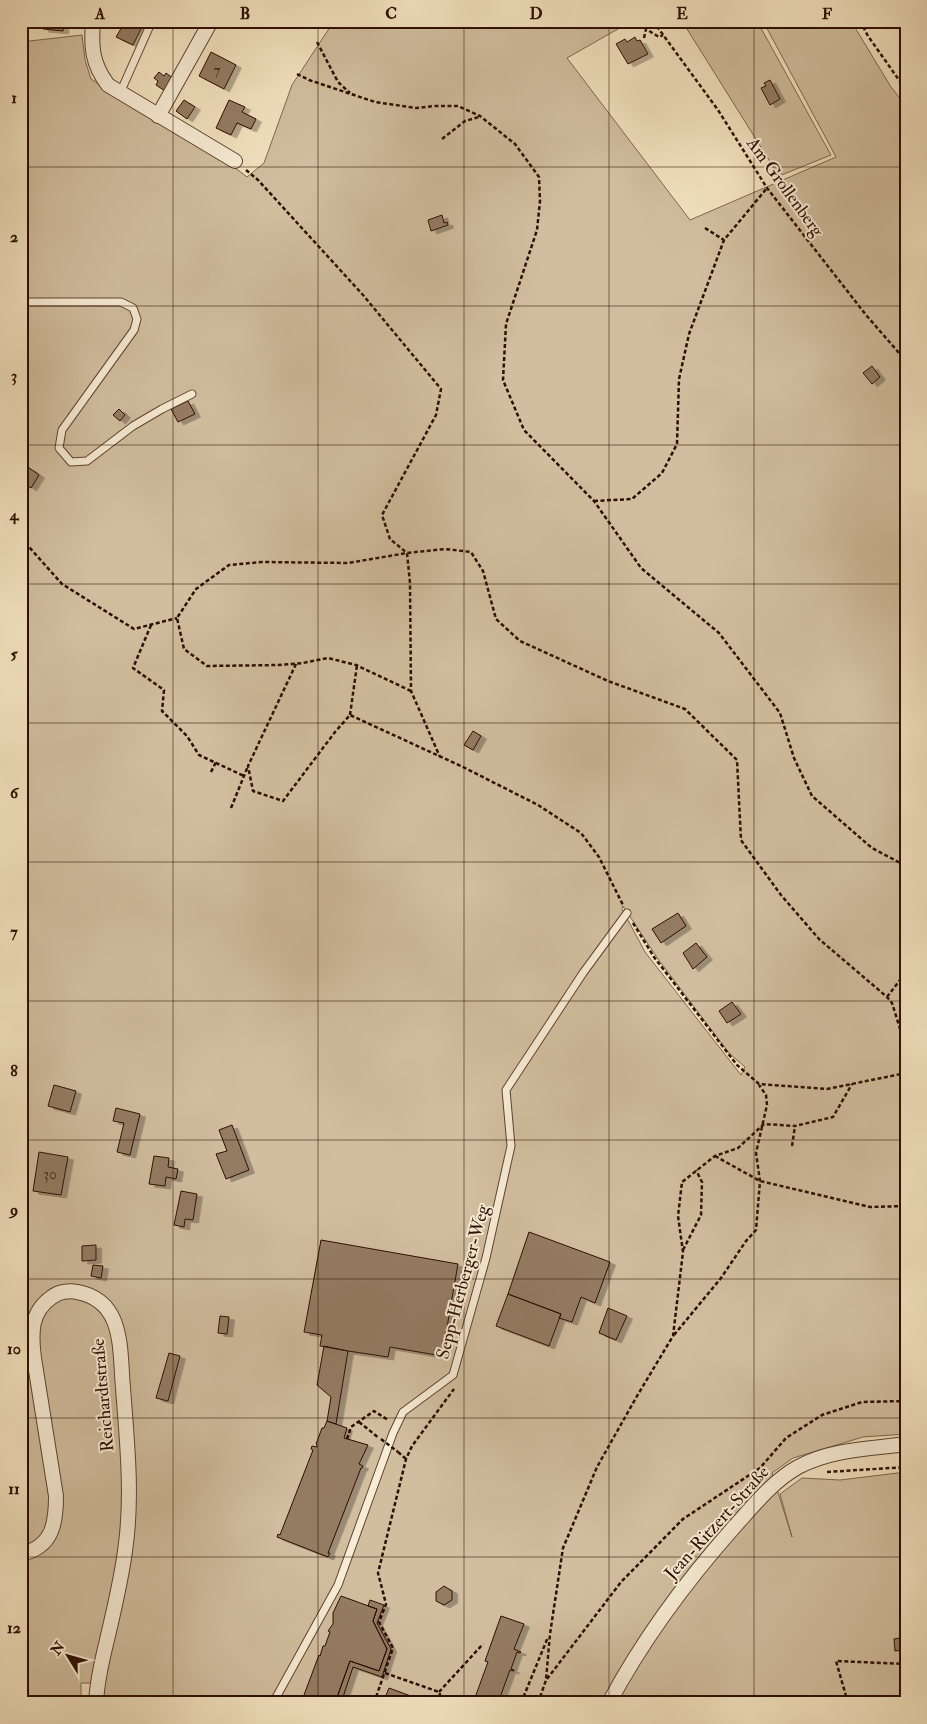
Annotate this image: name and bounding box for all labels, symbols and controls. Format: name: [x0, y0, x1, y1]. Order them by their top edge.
text: A: [94, 4, 106, 24]
text: B: [240, 4, 250, 24]
text: C: [385, 4, 397, 24]
text: D: [529, 4, 543, 24]
text: E: [676, 4, 688, 24]
text: F: [822, 4, 832, 24]
house number: 7: [214, 61, 221, 80]
text: 1: [11, 88, 17, 108]
street label: Am Grollenberg: [741, 132, 829, 242]
text: 2: [10, 227, 18, 247]
text: 3: [11, 366, 17, 386]
text: 4: [9, 505, 20, 525]
text: 5: [10, 644, 18, 664]
text: 6: [10, 783, 20, 803]
text: 7: [10, 922, 18, 942]
text: 8: [10, 1061, 18, 1081]
house number: 30: [43, 1165, 57, 1184]
text: 9: [8, 1200, 18, 1220]
street label: Sepp-Herberger-Weg: [431, 1201, 495, 1362]
street label: Reichardtstraße: [87, 1337, 119, 1453]
text: 10: [7, 1339, 21, 1359]
street label: Jean-Ritzert-Straße: [659, 1461, 775, 1586]
text: 11: [8, 1479, 20, 1499]
text: 12: [7, 1618, 21, 1638]
north arrow: [42, 1632, 92, 1682]
text: N: [47, 1638, 69, 1659]

